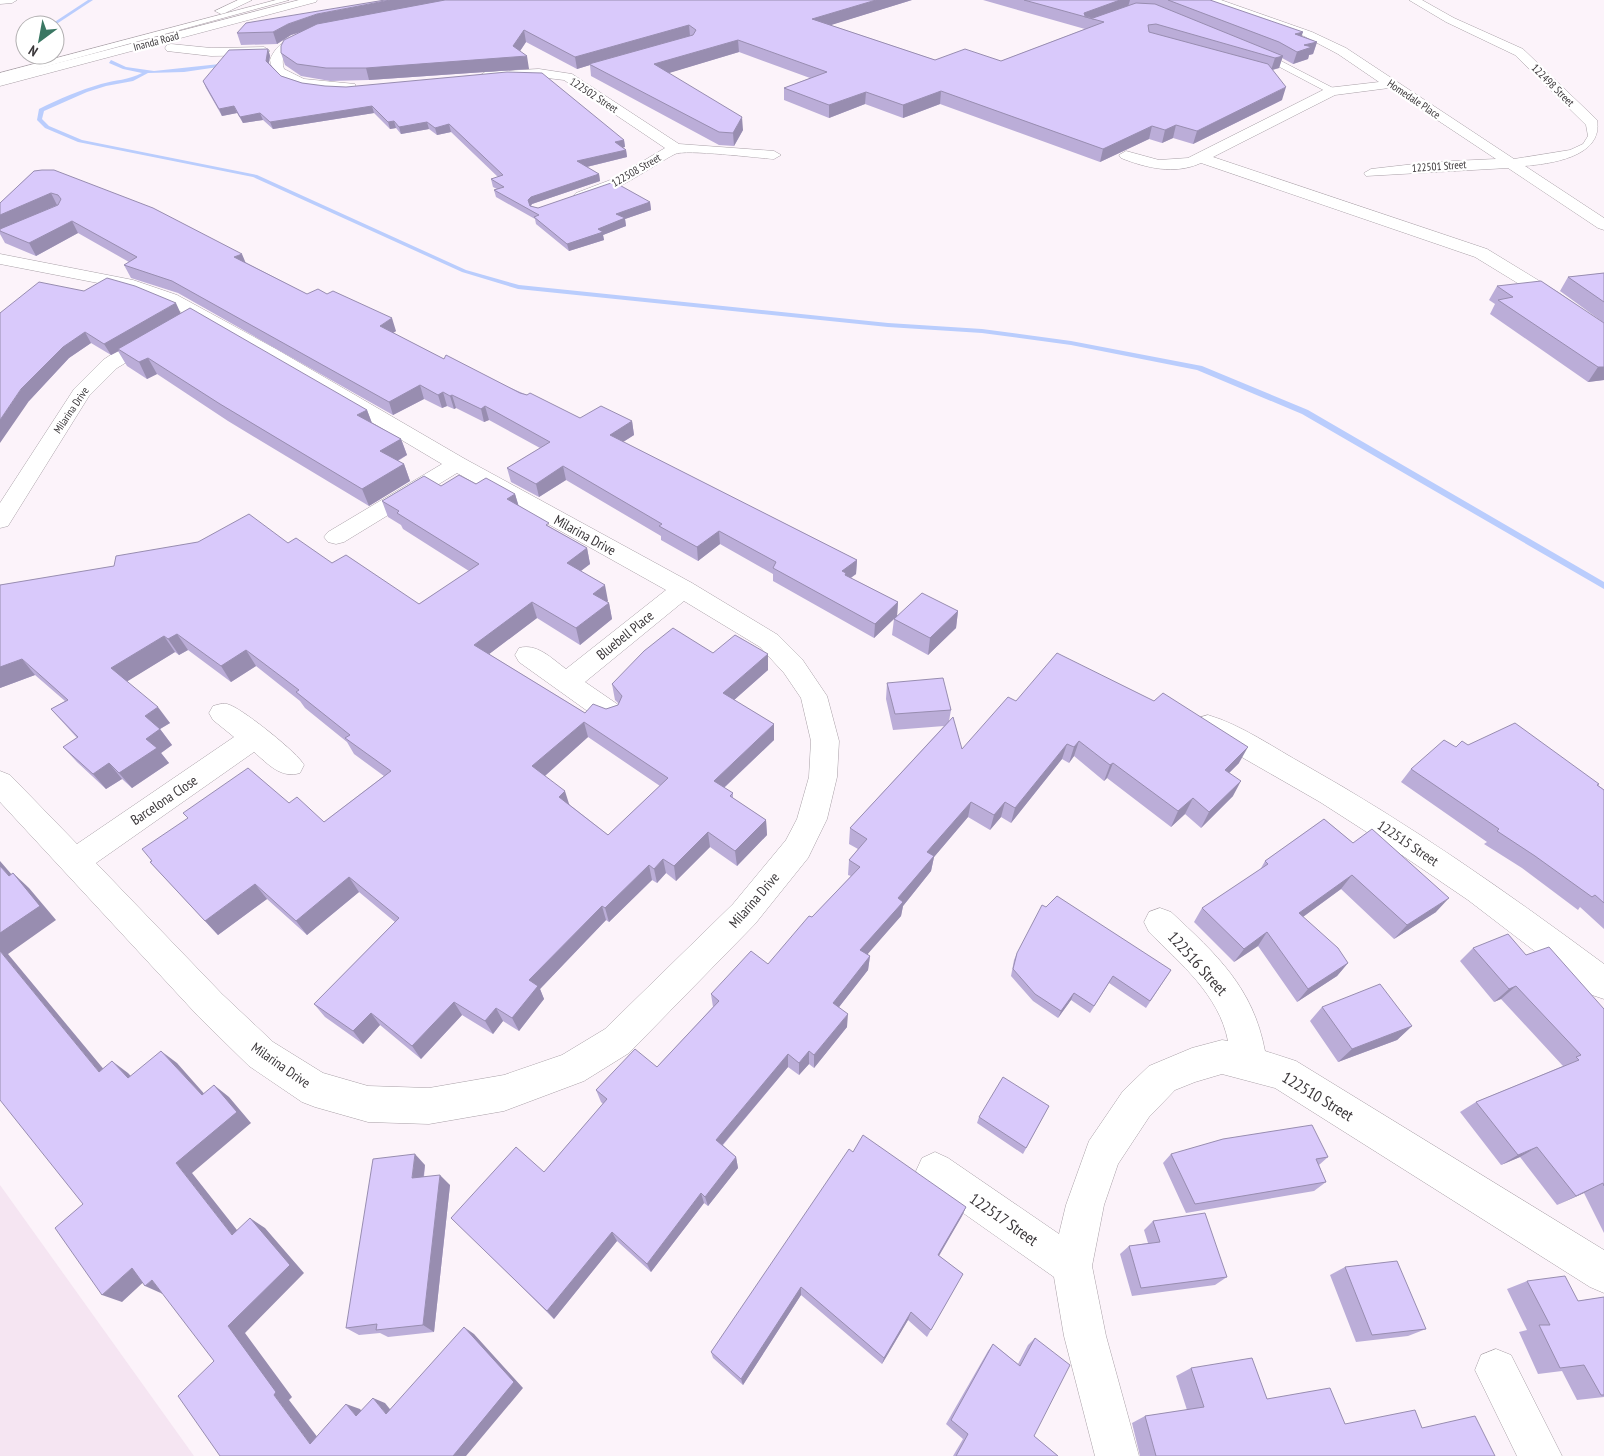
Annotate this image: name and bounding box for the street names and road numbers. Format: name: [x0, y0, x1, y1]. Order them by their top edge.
street label: Inanda Road: [132, 28, 181, 54]
street label: 122498 Street: [1529, 61, 1577, 109]
street label: 122502 Street: [567, 74, 621, 116]
street label: Homedale Place: [1385, 76, 1444, 122]
street label: 122508 Street: [609, 150, 663, 190]
street label: 122501 Street: [1411, 157, 1467, 175]
street label: Milarina Drive: [50, 384, 92, 436]
street label: Milarina Drive: [551, 511, 619, 559]
street label: Bluebell Place: [593, 606, 658, 664]
street label: Barcelona Close: [127, 771, 201, 829]
street label: 122515 Street: [1374, 816, 1442, 870]
street label: Milarina Drive: [725, 868, 783, 932]
street label: 122516 Street: [1164, 927, 1232, 1000]
street label: Milarina Drive: [248, 1038, 314, 1092]
street label: 122510 Street: [1279, 1067, 1358, 1125]
street label: 122517 Street: [966, 1188, 1043, 1250]

